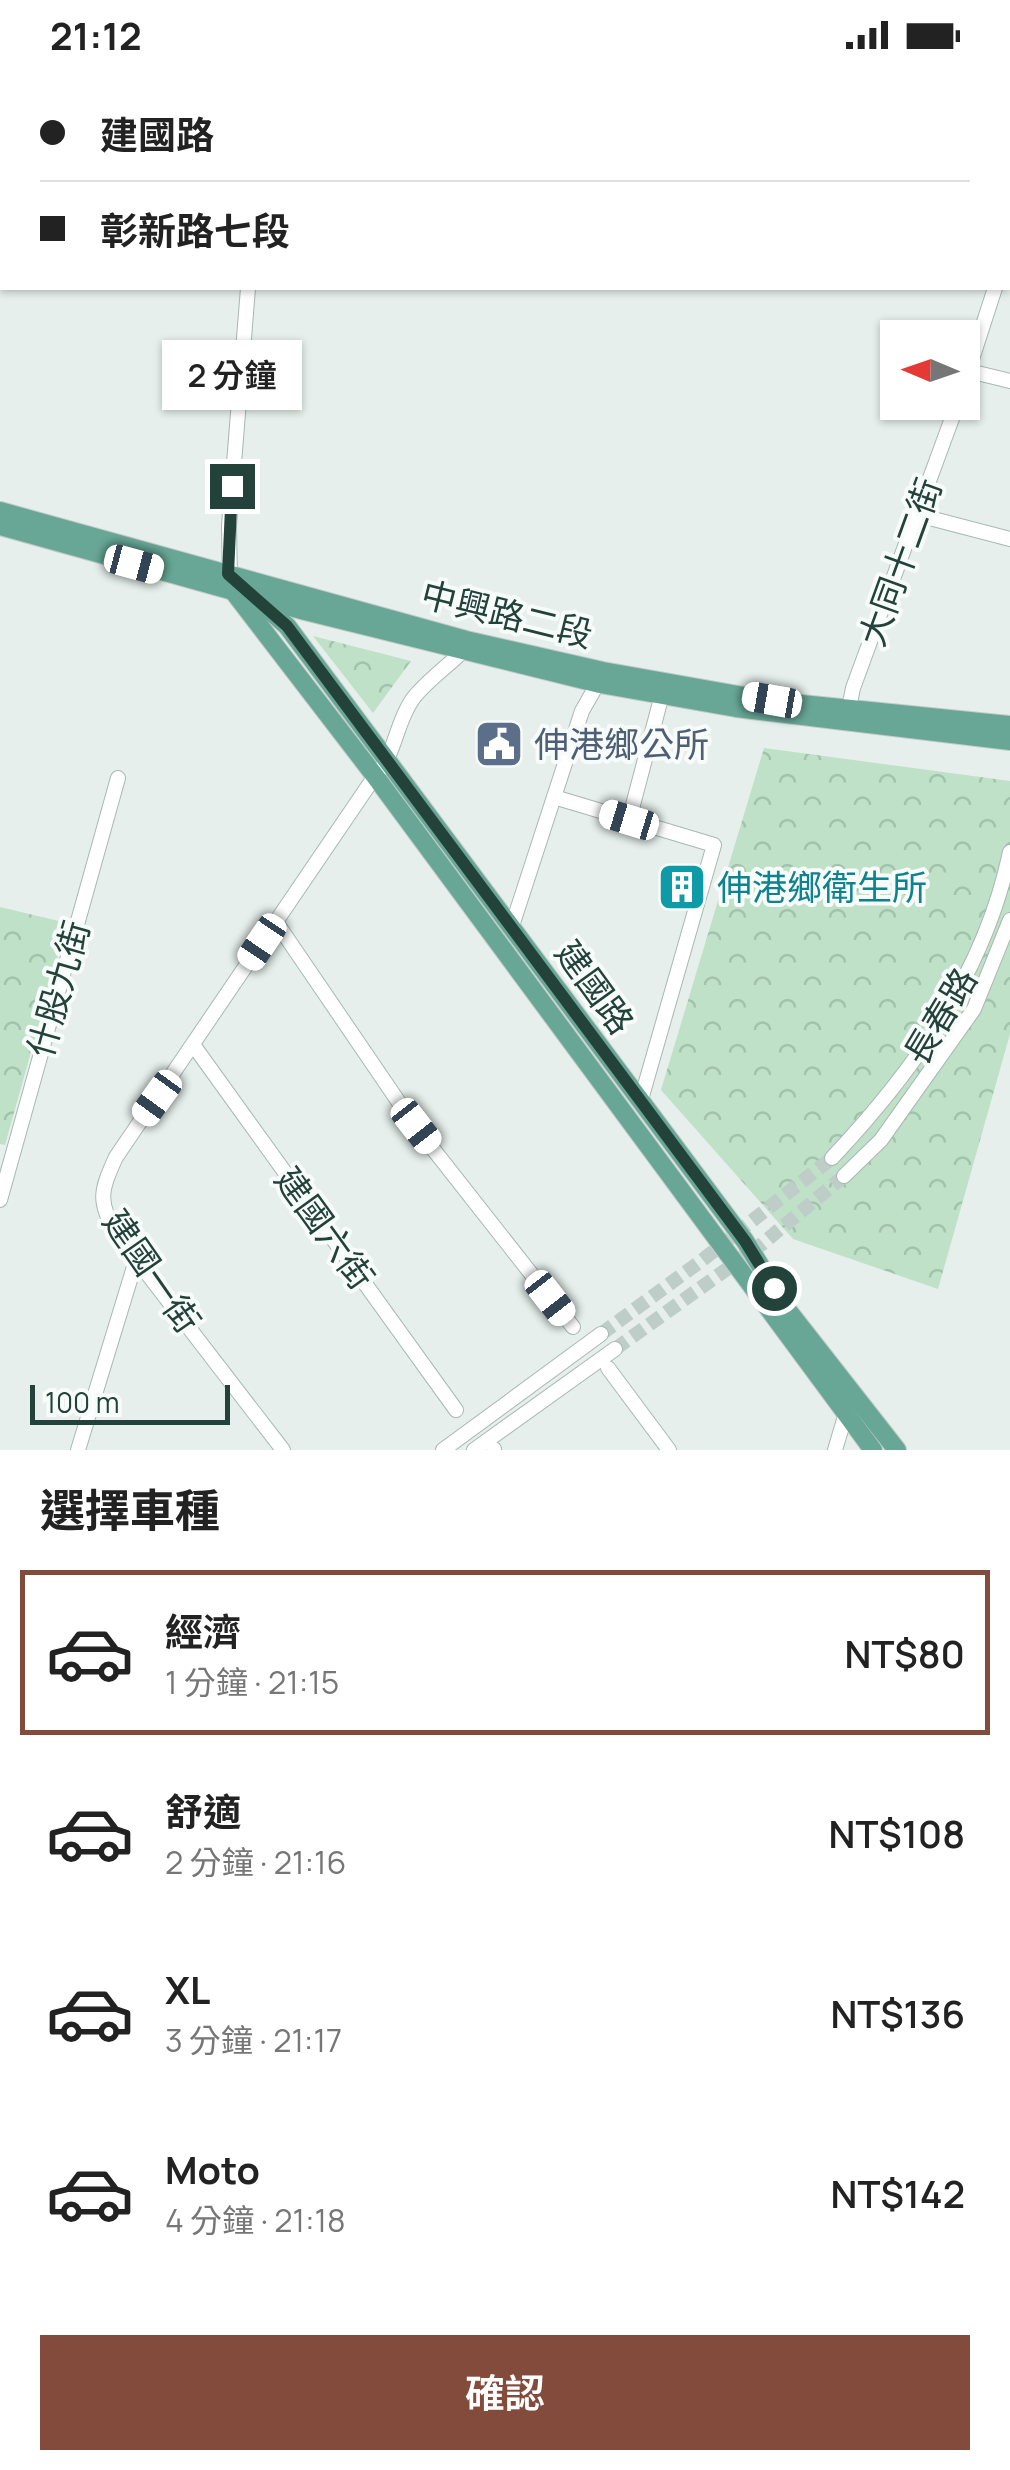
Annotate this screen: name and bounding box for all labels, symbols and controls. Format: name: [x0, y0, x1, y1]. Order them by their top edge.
text: 21:12: [50, 9, 142, 61]
text: 建國路: [100, 108, 214, 160]
text: 彰新路七段: [100, 204, 290, 256]
north arrow: [880, 320, 980, 420]
map controls: [880, 320, 980, 420]
callout: 2 分鐘: [162, 341, 302, 411]
text: 2 分鐘: [187, 353, 277, 397]
route end: [210, 464, 255, 509]
street label: 大同十二街: [848, 472, 952, 652]
car: [101, 542, 167, 586]
street label: 中興路二段: [416, 570, 598, 658]
car: [740, 680, 804, 720]
public building icon: 伸港鄉公所: [473, 718, 525, 770]
place label: 伸港鄉公所: [534, 720, 709, 768]
car: [596, 797, 662, 843]
building icon: 伸港鄉衛生所: [656, 861, 708, 913]
place label: 伸港鄉衛生所: [717, 863, 927, 911]
car: [233, 909, 291, 975]
street label: 什股九街: [16, 915, 100, 1063]
street label: 建國路: [545, 930, 645, 1044]
street label: 長春路: [892, 959, 988, 1073]
car: [127, 1065, 187, 1131]
car: [386, 1093, 446, 1159]
street label: 建國六街: [264, 1157, 386, 1299]
street label: 建國一街: [92, 1200, 212, 1342]
car: [520, 1265, 580, 1331]
route start: [752, 1266, 797, 1311]
scale bar: [30, 1380, 230, 1424]
text: 100 m: [45, 1383, 119, 1421]
text: 選擇車種: [40, 1479, 220, 1541]
text: 經濟: [165, 1605, 241, 1657]
icon: car: [45, 1608, 135, 1698]
text: NT$80: [845, 1627, 965, 1679]
text: 1 分鐘 · 21:15: [165, 1660, 339, 1704]
text: 舒適: [165, 1785, 241, 1837]
icon: car: [45, 1788, 135, 1878]
text: NT$108: [829, 1807, 965, 1859]
text: 2 分鐘 · 21:16: [165, 1840, 346, 1884]
text: XL: [165, 1963, 210, 2015]
icon: car: [45, 1968, 135, 2058]
text: NT$136: [830, 1987, 965, 2039]
text: 3 分鐘 · 21:17: [165, 2018, 342, 2062]
text: Moto: [165, 2143, 260, 2195]
icon: car: [45, 2148, 135, 2238]
text: NT$142: [831, 2167, 965, 2219]
text: 4 分鐘 · 21:18: [165, 2198, 346, 2242]
button: 確認: [40, 2335, 970, 2450]

